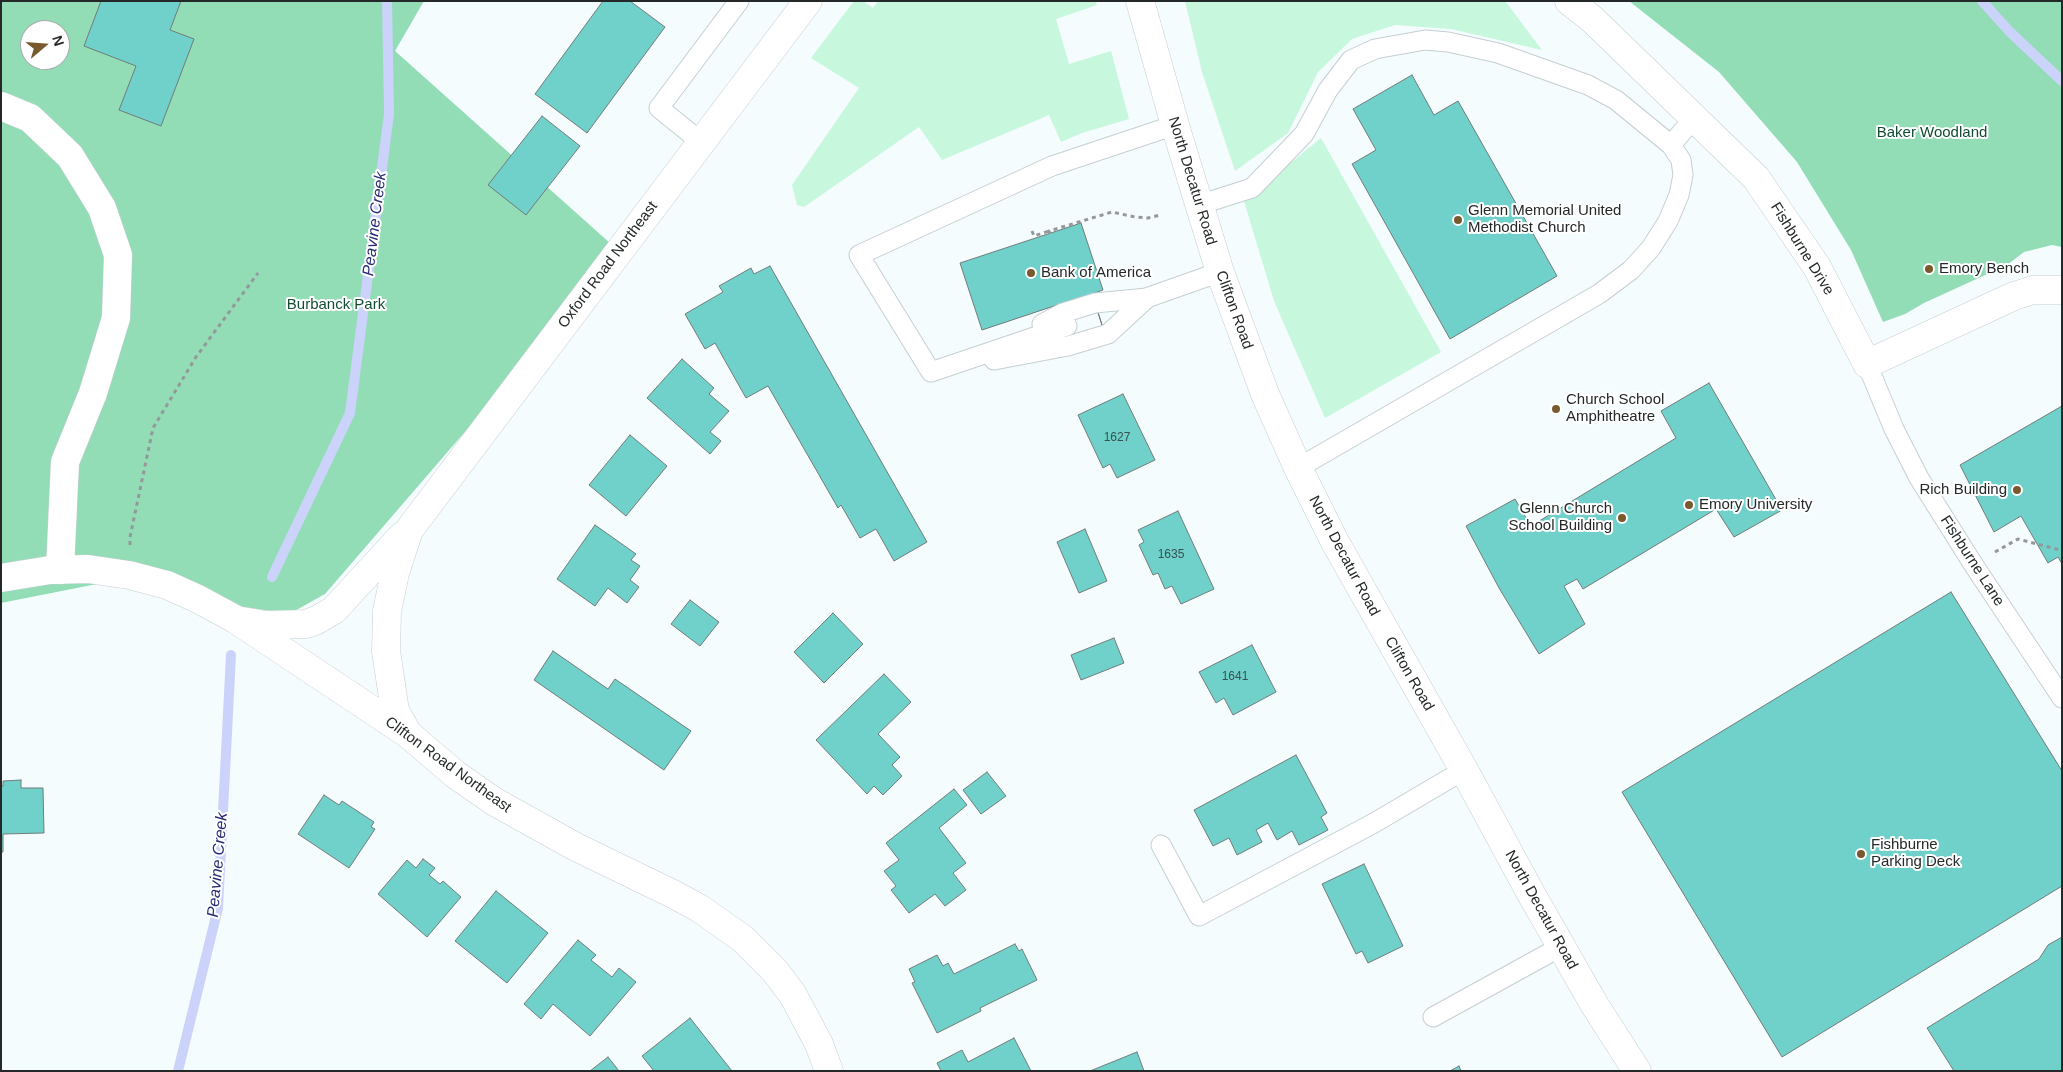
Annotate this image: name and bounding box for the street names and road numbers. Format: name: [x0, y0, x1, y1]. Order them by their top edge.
street label: North Decatur Road: [1164, 115, 1220, 247]
street label: Oxford Road Northeast: [554, 198, 662, 332]
street label: Fishburne Drive: [1766, 199, 1838, 299]
street label: Clifton Road: [1211, 268, 1257, 352]
street label: North Decatur Road: [1305, 493, 1383, 619]
street label: Fishburne Lane: [1936, 512, 2008, 610]
street label: Clifton Road: [1381, 634, 1437, 714]
street label: Clifton Road Northeast: [381, 713, 515, 817]
street label: North Decatur Road: [1501, 847, 1581, 973]

